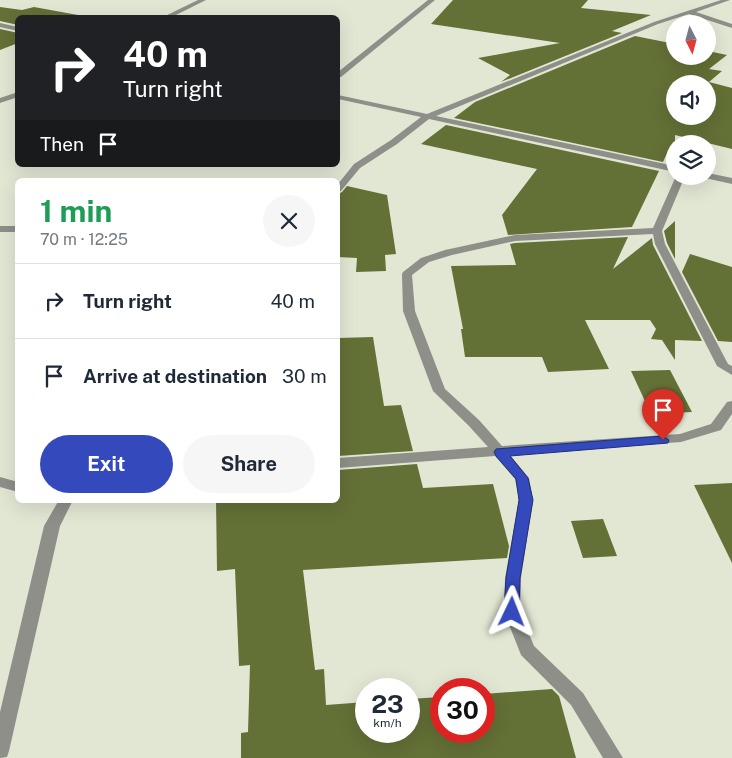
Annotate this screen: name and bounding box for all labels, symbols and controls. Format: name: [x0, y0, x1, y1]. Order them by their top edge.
north arrow: [666, 15, 716, 65]
map controls: [666, 15, 716, 185]
text: 40 m: [123, 34, 208, 75]
icon: right: [40, 35, 105, 100]
button: sound: [666, 75, 716, 125]
text: Turn right: [123, 76, 223, 102]
icon: arrive: [94, 130, 122, 158]
text: Then: [40, 133, 84, 155]
button: layers: [666, 135, 716, 185]
text: 1 min: [40, 193, 112, 229]
button: close: [263, 195, 315, 247]
text: 70 m · 12:25: [40, 230, 128, 249]
icon: right: [40, 287, 68, 315]
text: Turn right: [83, 290, 172, 312]
text: 40 m: [270, 290, 315, 312]
icon: arrive: [40, 362, 68, 390]
text: Arrive at destination: [83, 365, 267, 387]
text: 30 m: [282, 365, 327, 387]
pin: [642, 389, 684, 440]
icon: arrive: [649, 396, 677, 424]
button: Exit: [40, 435, 173, 493]
button: Share: [183, 435, 315, 493]
position arrow: [485, 585, 537, 637]
speed limit sign: 30: [430, 678, 495, 743]
text: 23: [371, 689, 404, 719]
text: km/h: [373, 716, 402, 730]

